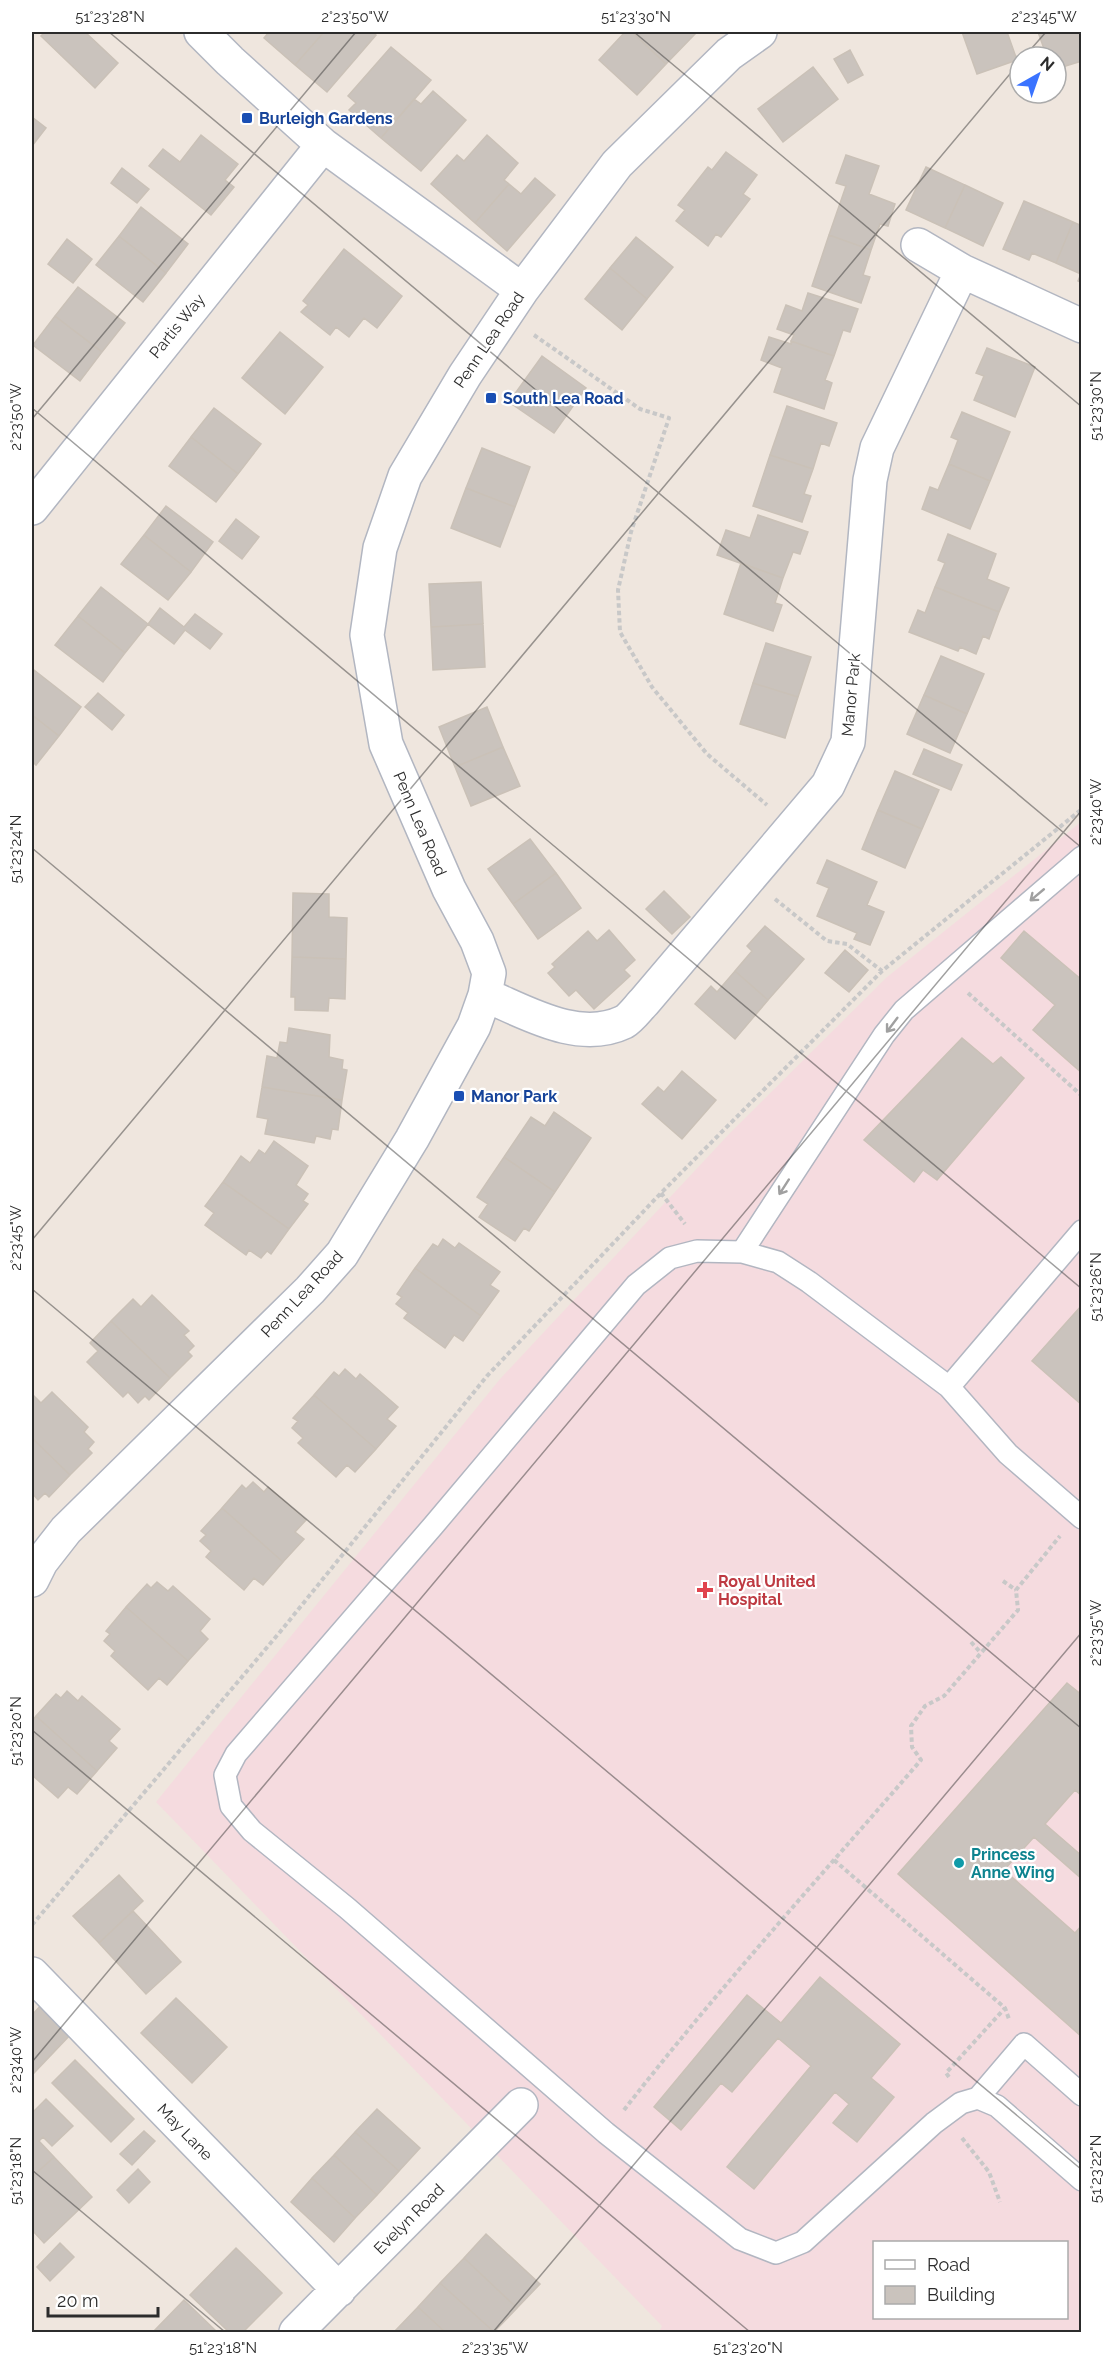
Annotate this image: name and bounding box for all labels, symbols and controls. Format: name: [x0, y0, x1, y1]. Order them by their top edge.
text: 51°23'28"N: [75, 8, 145, 26]
text: 2°23'50"W: [321, 8, 389, 26]
text: 51°23'30"N: [601, 8, 671, 26]
text: 2°23'45"W: [1011, 8, 1077, 26]
north arrow: [1008, 45, 1068, 105]
text: N: [1037, 53, 1058, 75]
place label: Burleigh Gardens: [259, 109, 393, 128]
marker: Burleigh Gardens: [240, 111, 254, 125]
street label: Penn Lea Road: [450, 288, 528, 392]
street label: Partis Way: [145, 290, 209, 362]
text: 51°23'30"N: [1087, 371, 1105, 441]
text: 2°23'50"W: [7, 383, 25, 451]
place label: South Lea Road: [503, 389, 623, 408]
marker: South Lea Road: [484, 391, 498, 405]
street label: Manor Park: [838, 652, 864, 737]
street label: Penn Lea Road: [389, 769, 451, 879]
text: 2°23'40"W: [1087, 778, 1105, 845]
text: 51°23'24"N: [7, 815, 25, 883]
one-way arrow: [1030, 888, 1045, 902]
one-way arrow: [885, 1017, 898, 1033]
place label: Manor Park: [471, 1087, 557, 1106]
marker: Manor Park: [452, 1089, 466, 1103]
one-way arrow: [778, 1179, 790, 1195]
text: 2°23'45"W: [7, 1205, 25, 1271]
street label: Penn Lea Road: [257, 1247, 347, 1341]
text: 51°23'26"N: [1087, 1252, 1105, 1322]
place label: Royal United Hospital: [718, 1572, 816, 1609]
marker: Royal United Hospital: [696, 1581, 714, 1599]
text: 2°23'35"W: [1087, 1599, 1105, 1666]
text: 51°23'20"N: [7, 1696, 25, 1766]
place label: Princess Anne Wing: [971, 1845, 1055, 1882]
marker: Princess Anne Wing: [952, 1856, 966, 1870]
text: 2°23'40"W: [7, 2026, 25, 2093]
street label: May Lane: [153, 2100, 217, 2164]
text: 51°23'22"N: [1087, 2135, 1105, 2203]
text: 51°23'18"N: [7, 2137, 25, 2205]
street label: Evelyn Road: [370, 2180, 448, 2258]
legend: [873, 2241, 1068, 2319]
text: Road: [927, 2254, 970, 2275]
scale bar: [48, 2280, 158, 2318]
text: Building: [927, 2284, 995, 2305]
text: 20 m: [57, 2290, 99, 2311]
text: 51°23'18"N: [189, 2339, 257, 2357]
text: 2°23'35"W: [462, 2339, 529, 2357]
text: 51°23'20"N: [713, 2339, 783, 2357]

